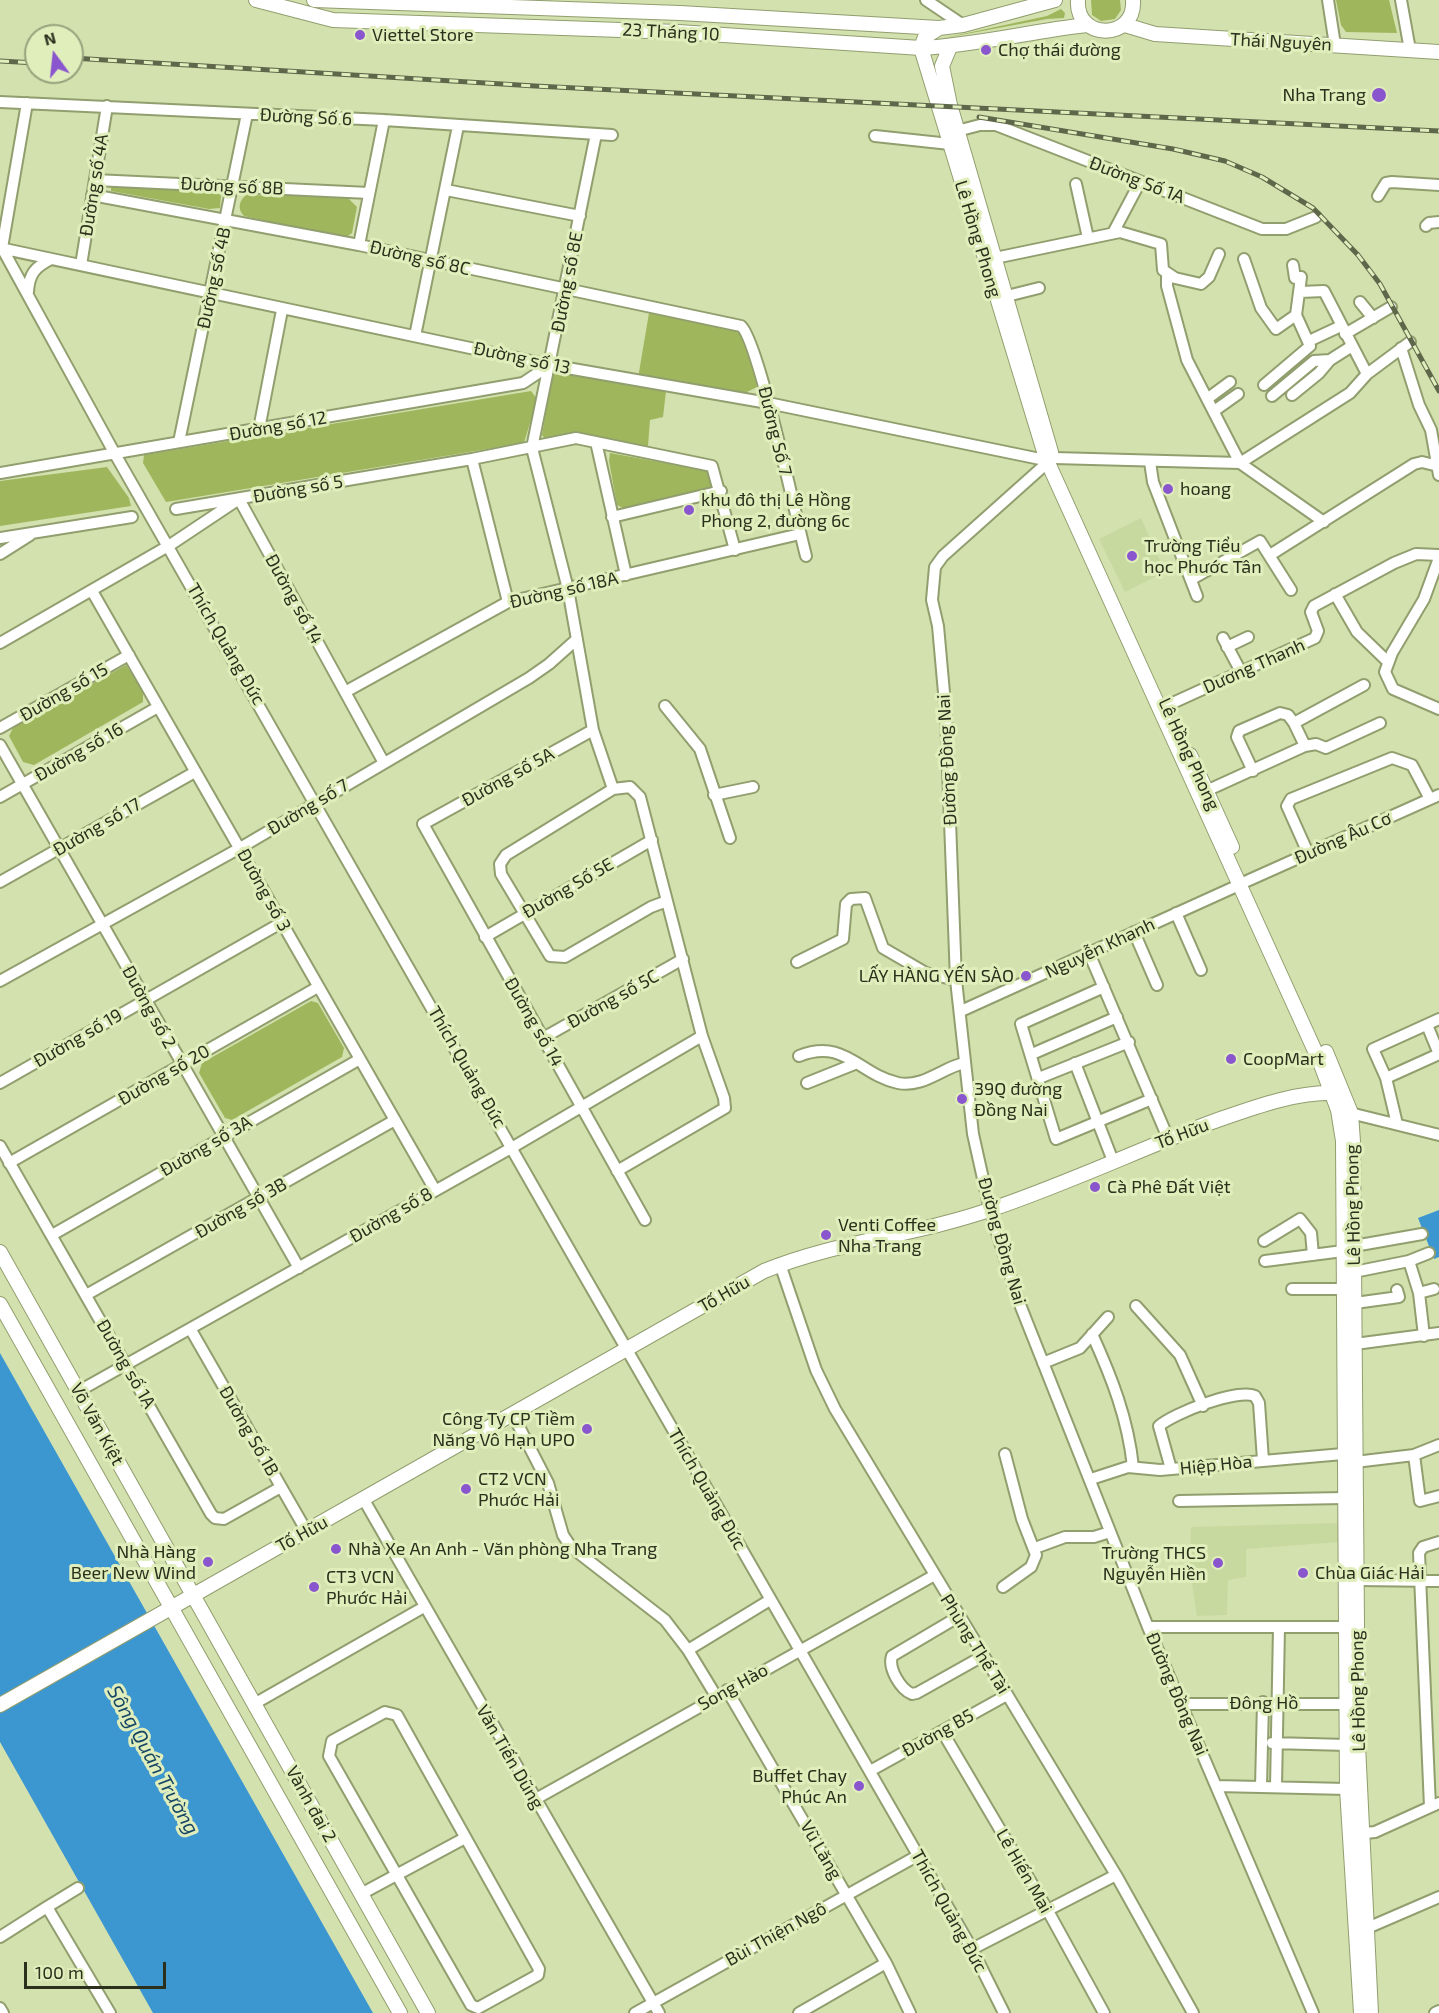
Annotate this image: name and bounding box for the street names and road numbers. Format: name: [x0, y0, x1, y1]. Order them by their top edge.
street label: 23 Tháng 10: [622, 19, 720, 45]
street label: Thái Nguyên: [1230, 29, 1332, 55]
street label: Đường Số 6: [259, 104, 353, 130]
street label: Đường số 4A: [75, 132, 113, 238]
street label: Đường Số 1A: [1086, 152, 1188, 208]
street label: Đường số 8B: [180, 173, 284, 199]
street label: Lê Hồng Phong: [950, 178, 1006, 300]
street label: Đường số 4B: [193, 225, 235, 331]
street label: Đường số 8E: [547, 230, 587, 334]
street label: Đường số 8C: [368, 236, 472, 280]
street label: Đường số 13: [472, 337, 572, 379]
street label: Đường Số 7: [753, 384, 797, 478]
street label: Đường số 12: [228, 407, 328, 445]
street label: Đường số 5: [251, 470, 345, 508]
street label: Đường số 14: [260, 550, 328, 648]
street label: Đường số 18A: [508, 567, 620, 613]
street label: Thích Quảng Đức: [182, 579, 270, 709]
street label: Dương Thanh: [1200, 634, 1308, 698]
street label: Đường số 15: [16, 658, 112, 726]
street label: Đường Đồng Nai: [933, 694, 961, 826]
street label: Lê Hồng Phong: [1154, 694, 1224, 814]
street label: Đường số 16: [31, 718, 127, 786]
street label: Đường số 5A: [458, 743, 558, 811]
street label: Đường số 7: [264, 774, 352, 840]
street label: Đường số 17: [49, 793, 145, 861]
street label: Đường Âu Cơ: [1291, 807, 1395, 869]
street label: Đường số 3: [232, 845, 296, 935]
street label: Đường Số 5E: [519, 853, 617, 923]
street label: Nguyễn Khanh: [1042, 913, 1158, 983]
street label: Đường số 2: [117, 962, 181, 1052]
street label: Đường số 5C: [564, 965, 662, 1033]
street label: Đường số 14: [500, 974, 568, 1070]
street label: Thích Quảng Đức: [423, 1002, 511, 1132]
street label: Đường số 19: [30, 1004, 126, 1072]
street label: Đường số 20: [114, 1040, 214, 1110]
street label: Đường số 3A: [156, 1111, 256, 1181]
street label: Tố Hữu: [1152, 1114, 1212, 1154]
street label: Lê Hồng Phong: [1341, 1144, 1365, 1266]
street label: Đường số 3B: [191, 1173, 291, 1243]
street label: Đường Đồng Nai: [973, 1175, 1031, 1307]
street label: Đường số 8: [346, 1183, 436, 1247]
street label: Tố Hữu: [694, 1271, 754, 1317]
street label: Đường số 1A: [92, 1316, 160, 1412]
street label: Võ Văn Kiệt: [66, 1379, 128, 1469]
street label: Đường Số 1B: [215, 1382, 283, 1480]
street label: Thích Quảng Đức: [663, 1424, 751, 1554]
street label: Hiệp Hòa: [1179, 1450, 1253, 1480]
street label: Tố Hữu: [272, 1511, 332, 1557]
street label: Phùng Thế Tài: [936, 1590, 1014, 1698]
street label: Đường Đồng Nai: [1141, 1629, 1213, 1759]
street label: Lê Hồng Phong: [1346, 1630, 1370, 1752]
street label: Song Hào: [694, 1659, 772, 1715]
street label: Đông Hồ: [1229, 1692, 1299, 1714]
street label: Văn Tiến Dũng: [472, 1701, 548, 1813]
street label: Đường B5: [898, 1705, 978, 1761]
street label: Vành đai 2: [281, 1762, 341, 1846]
street label: Vũ Lăng: [796, 1817, 846, 1883]
street label: Lê Hiến Mai: [991, 1825, 1057, 1917]
street label: Thích Quảng Đức: [906, 1846, 992, 1976]
street label: Bùi Thiện Ngô: [722, 1897, 830, 1971]

